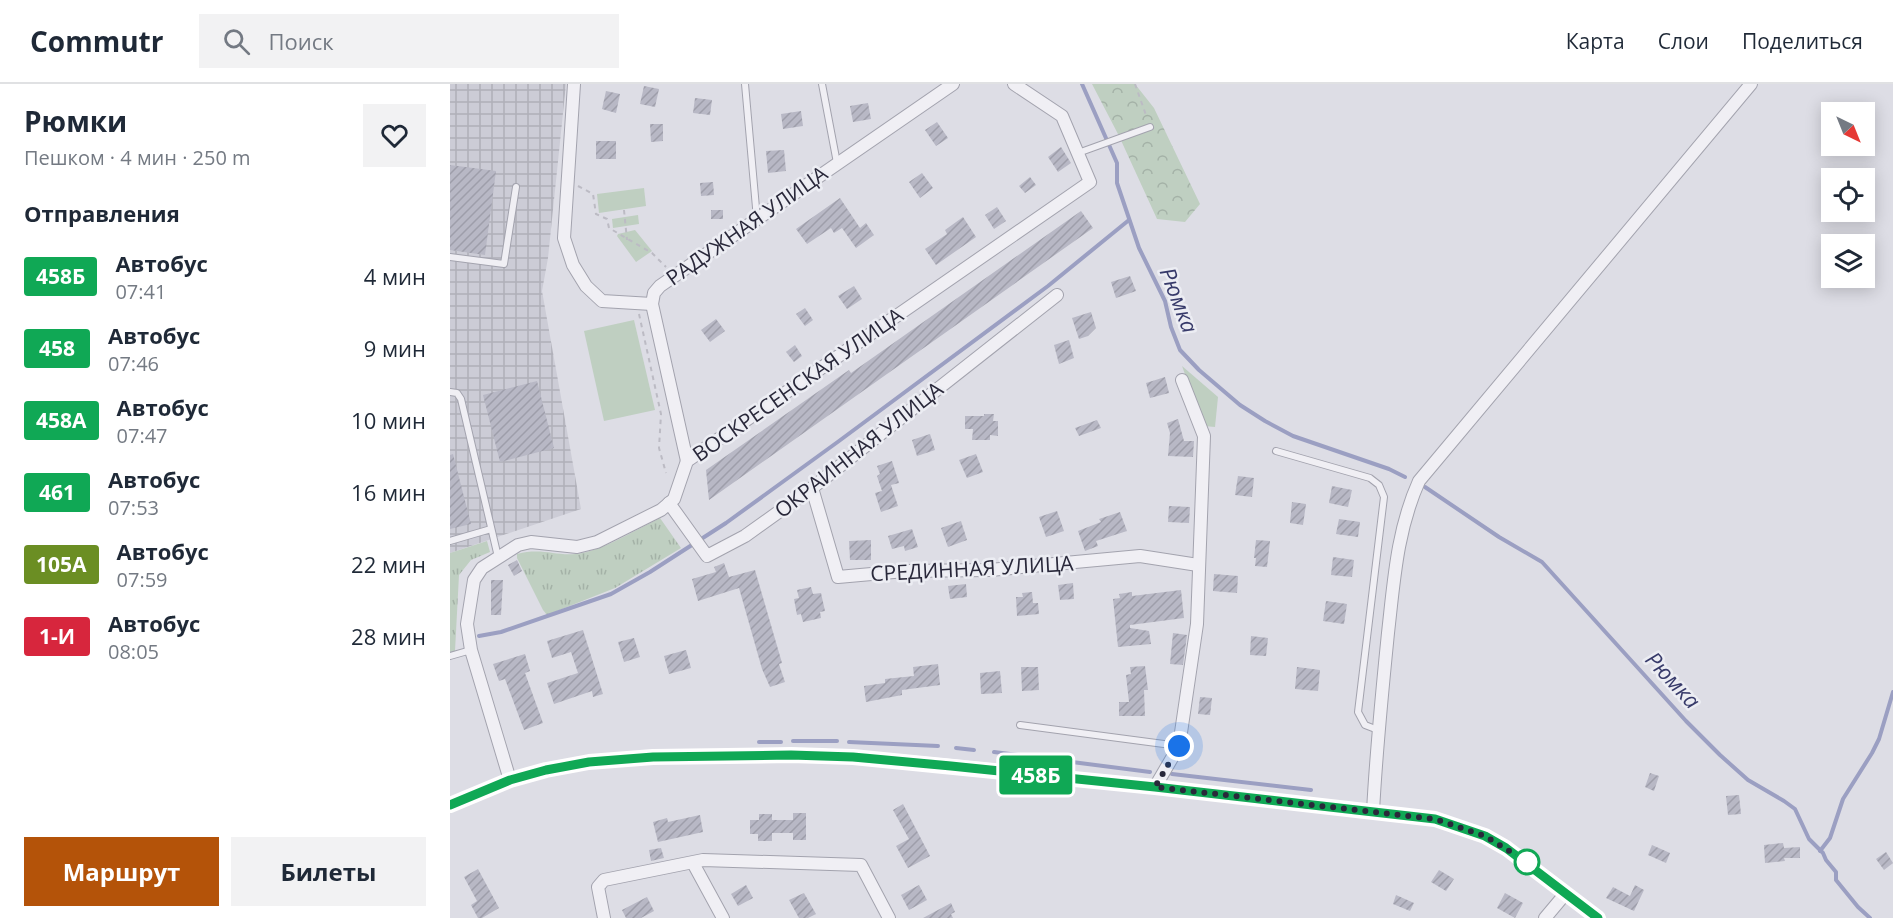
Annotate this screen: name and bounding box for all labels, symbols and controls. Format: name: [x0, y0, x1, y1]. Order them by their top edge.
search box: [199, 14, 619, 68]
text: Commutr: [30, 22, 163, 60]
icon: search: [220, 25, 253, 58]
text: Поиск: [268, 26, 334, 56]
text: Карта: [1566, 27, 1625, 55]
text: Слои: [1658, 27, 1709, 55]
text: Поделиться: [1742, 27, 1863, 55]
text: Рюмки: [24, 102, 127, 140]
north arrow: [1821, 102, 1875, 156]
map controls: [1821, 102, 1875, 288]
button: heart: [363, 104, 426, 167]
text: Пешком · 4 мин · 250 m: [24, 144, 251, 171]
street label: РАДУЖНАЯ УЛИЦА: [660, 159, 833, 291]
button: locate: [1821, 168, 1875, 222]
text: Отправления: [24, 198, 180, 228]
button: layers: [1821, 234, 1875, 288]
text: Автобус: [115, 248, 208, 278]
text: 4 мин: [364, 261, 426, 291]
text: 458Б: [36, 262, 85, 290]
water label: Рюмка: [1154, 263, 1206, 337]
text: 07:41: [115, 278, 166, 305]
street label: ВОСКРЕСЕНСКАЯ УЛИЦА: [687, 300, 909, 468]
text: Автобус: [108, 320, 200, 350]
text: 9 мин: [364, 333, 426, 363]
text: 458: [39, 334, 75, 362]
text: 07:46: [108, 350, 159, 377]
street label: ОКРАИННАЯ УЛИЦА: [768, 374, 949, 524]
text: Автобус: [117, 392, 209, 422]
text: 10 мин: [351, 405, 426, 435]
text: 458А: [36, 406, 87, 434]
text: 07:47: [117, 422, 168, 449]
text: Автобус: [108, 464, 200, 494]
text: 16 мин: [351, 477, 426, 507]
text: 461: [39, 478, 75, 506]
text: 07:53: [108, 494, 159, 521]
text: Автобус: [117, 536, 209, 566]
text: 22 мин: [351, 549, 426, 579]
street label: СРЕДИННАЯ УЛИЦА: [870, 549, 1075, 587]
text: 105А: [36, 550, 87, 578]
text: 07:59: [117, 566, 168, 593]
text: Автобус: [108, 608, 200, 638]
text: 28 мин: [351, 621, 426, 651]
text: 1-И: [39, 622, 75, 650]
text: 08:05: [108, 638, 159, 665]
water label: Рюмка: [1640, 644, 1708, 714]
your location: [1164, 731, 1194, 761]
line badge: 458Б: [994, 756, 1078, 794]
text: 458Б: [1011, 761, 1061, 789]
button: Маршрут: [24, 837, 219, 906]
button: Билеты: [231, 837, 426, 906]
unlabelled marker: [1514, 849, 1540, 875]

